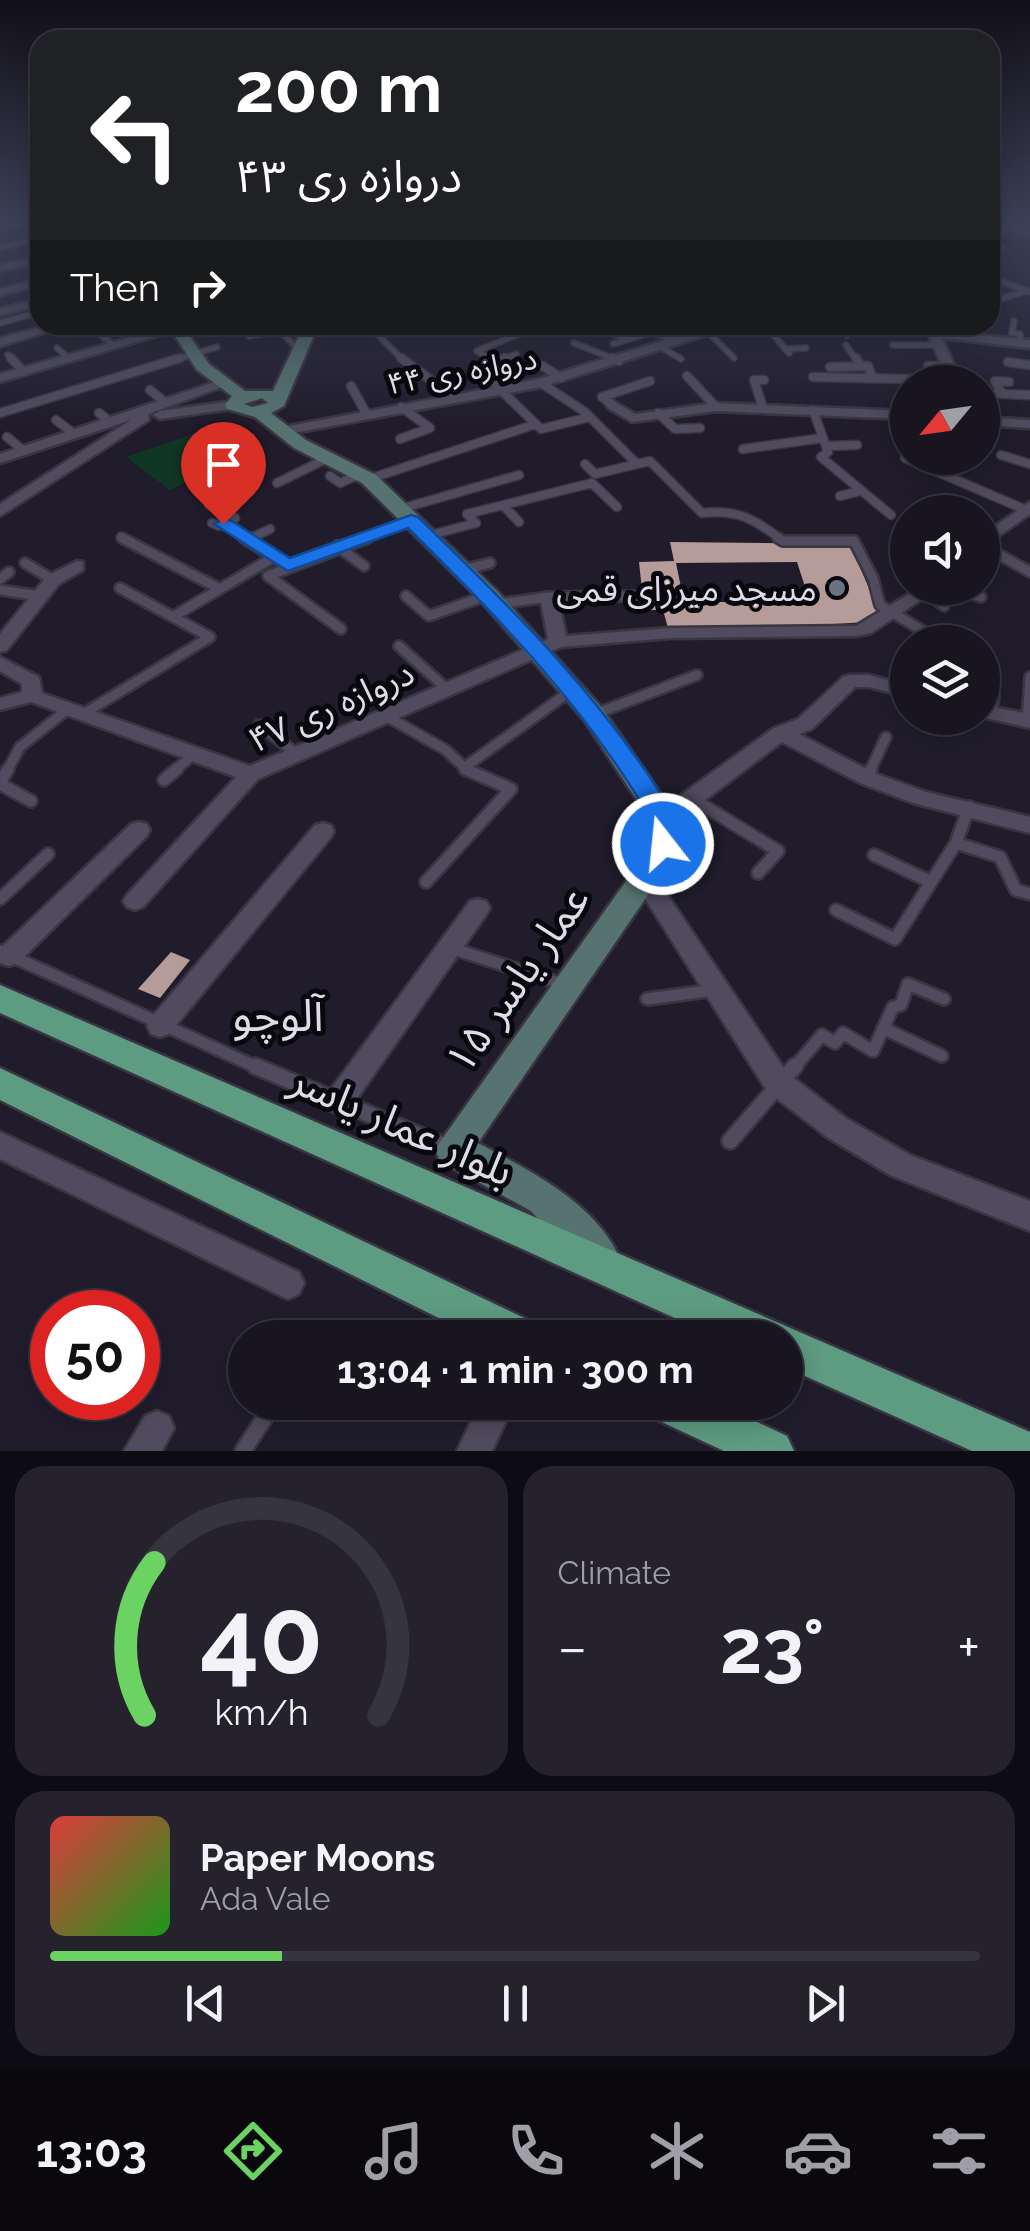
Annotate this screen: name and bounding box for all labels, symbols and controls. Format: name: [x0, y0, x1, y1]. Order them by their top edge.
text: 200 m: [235, 46, 442, 128]
icon: left: [70, 70, 200, 200]
text: دروازه ری ۴۳: [235, 150, 462, 203]
icon: right: [180, 260, 235, 315]
text: Then: [70, 265, 160, 310]
street label: دروازه ری ۴۴: [384, 341, 540, 401]
north arrow: [890, 365, 1000, 475]
map controls: [890, 365, 1000, 735]
pin: [181, 422, 266, 525]
icon: arrive: [196, 437, 251, 492]
button: sound: [890, 495, 1000, 605]
place label: مسجد میرزای قمی: [556, 568, 817, 610]
marker: مسجد میرزای قمی: [826, 577, 848, 599]
button: layers: [890, 625, 1000, 735]
street label: دروازه ری ۴۷: [242, 651, 420, 762]
position arrow: [611, 792, 715, 896]
street label: عمار یاسر ۱۵: [435, 876, 599, 1082]
district label: آلوچو: [232, 989, 325, 1044]
street label: بلوار عمار یاسر: [282, 1053, 521, 1196]
speed limit sign: 50: [30, 1290, 160, 1420]
text: 13:04 · 1 min · 300 m: [337, 1347, 694, 1392]
text: Climate: [558, 1554, 671, 1591]
text: 40: [200, 1575, 323, 1697]
text: 23°: [720, 1602, 824, 1691]
text: −: [558, 1615, 587, 1680]
text: +: [957, 1615, 980, 1680]
text: km/h: [214, 1691, 308, 1733]
text: Paper Moons: [200, 1835, 435, 1880]
text: Ada Vale: [200, 1880, 331, 1917]
icon: previous: [178, 1976, 233, 2031]
icon: pause: [488, 1976, 543, 2031]
icon: next: [798, 1976, 853, 2031]
icon: directions: [218, 2116, 288, 2186]
icon: music: [359, 2116, 429, 2186]
icon: phone: [501, 2116, 571, 2186]
icon: climate: [642, 2116, 712, 2186]
icon: car: [783, 2116, 853, 2186]
icon: filters: [924, 2116, 994, 2186]
text: 13:03: [36, 2125, 147, 2178]

